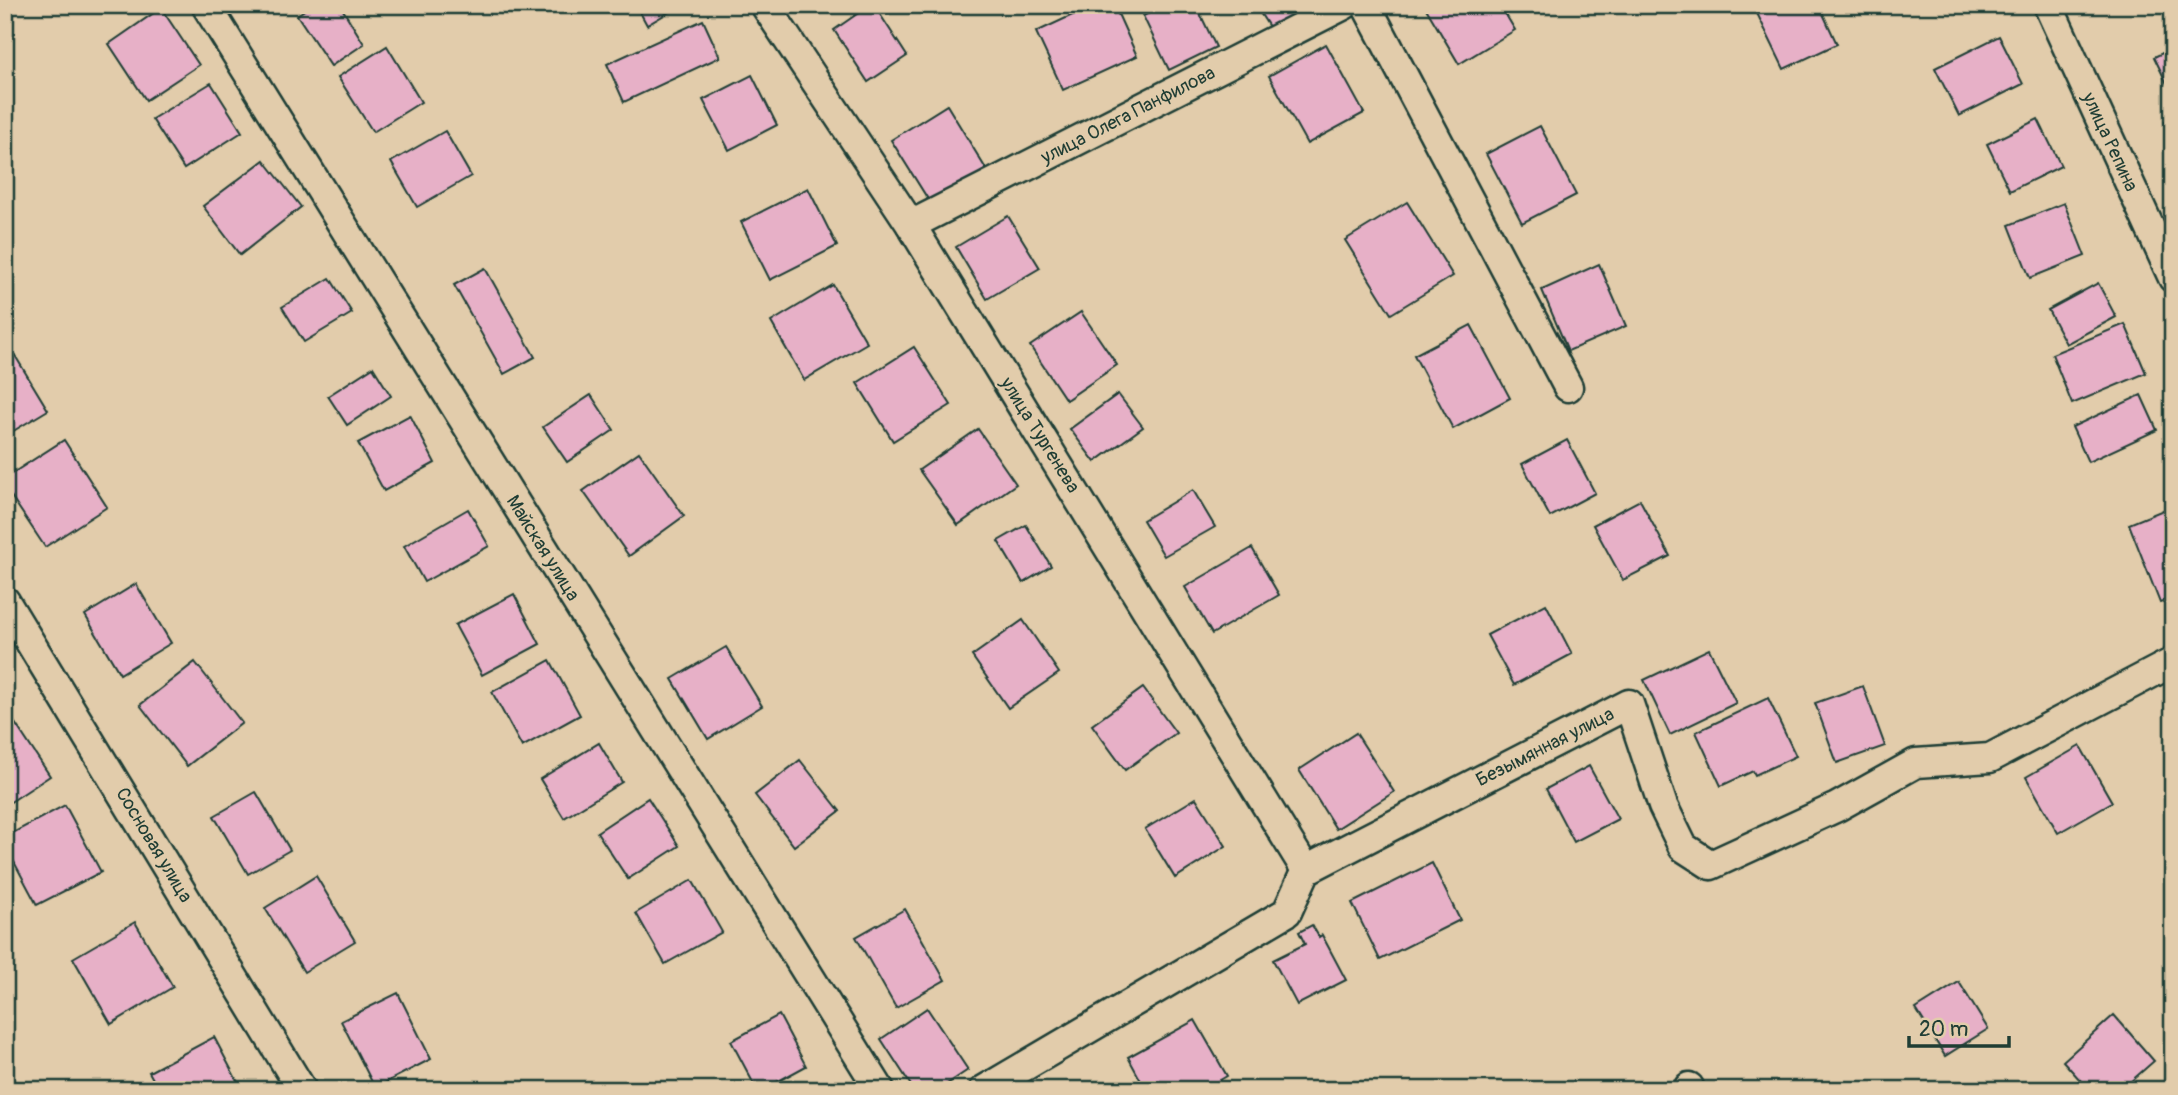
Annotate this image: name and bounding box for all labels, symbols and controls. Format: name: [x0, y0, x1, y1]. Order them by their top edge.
street label: улица Олега Панфилова: [1036, 61, 1219, 170]
street label: улица Репина: [2076, 88, 2143, 196]
street label: улица Тургенева: [994, 372, 1085, 497]
street label: Майская улица: [501, 491, 585, 606]
street label: Безымянная улица: [1472, 702, 1618, 792]
street label: Сосновая улица: [110, 783, 198, 907]
scale bar: [1909, 1004, 2008, 1048]
text: 20 m: [1919, 1016, 1968, 1043]

